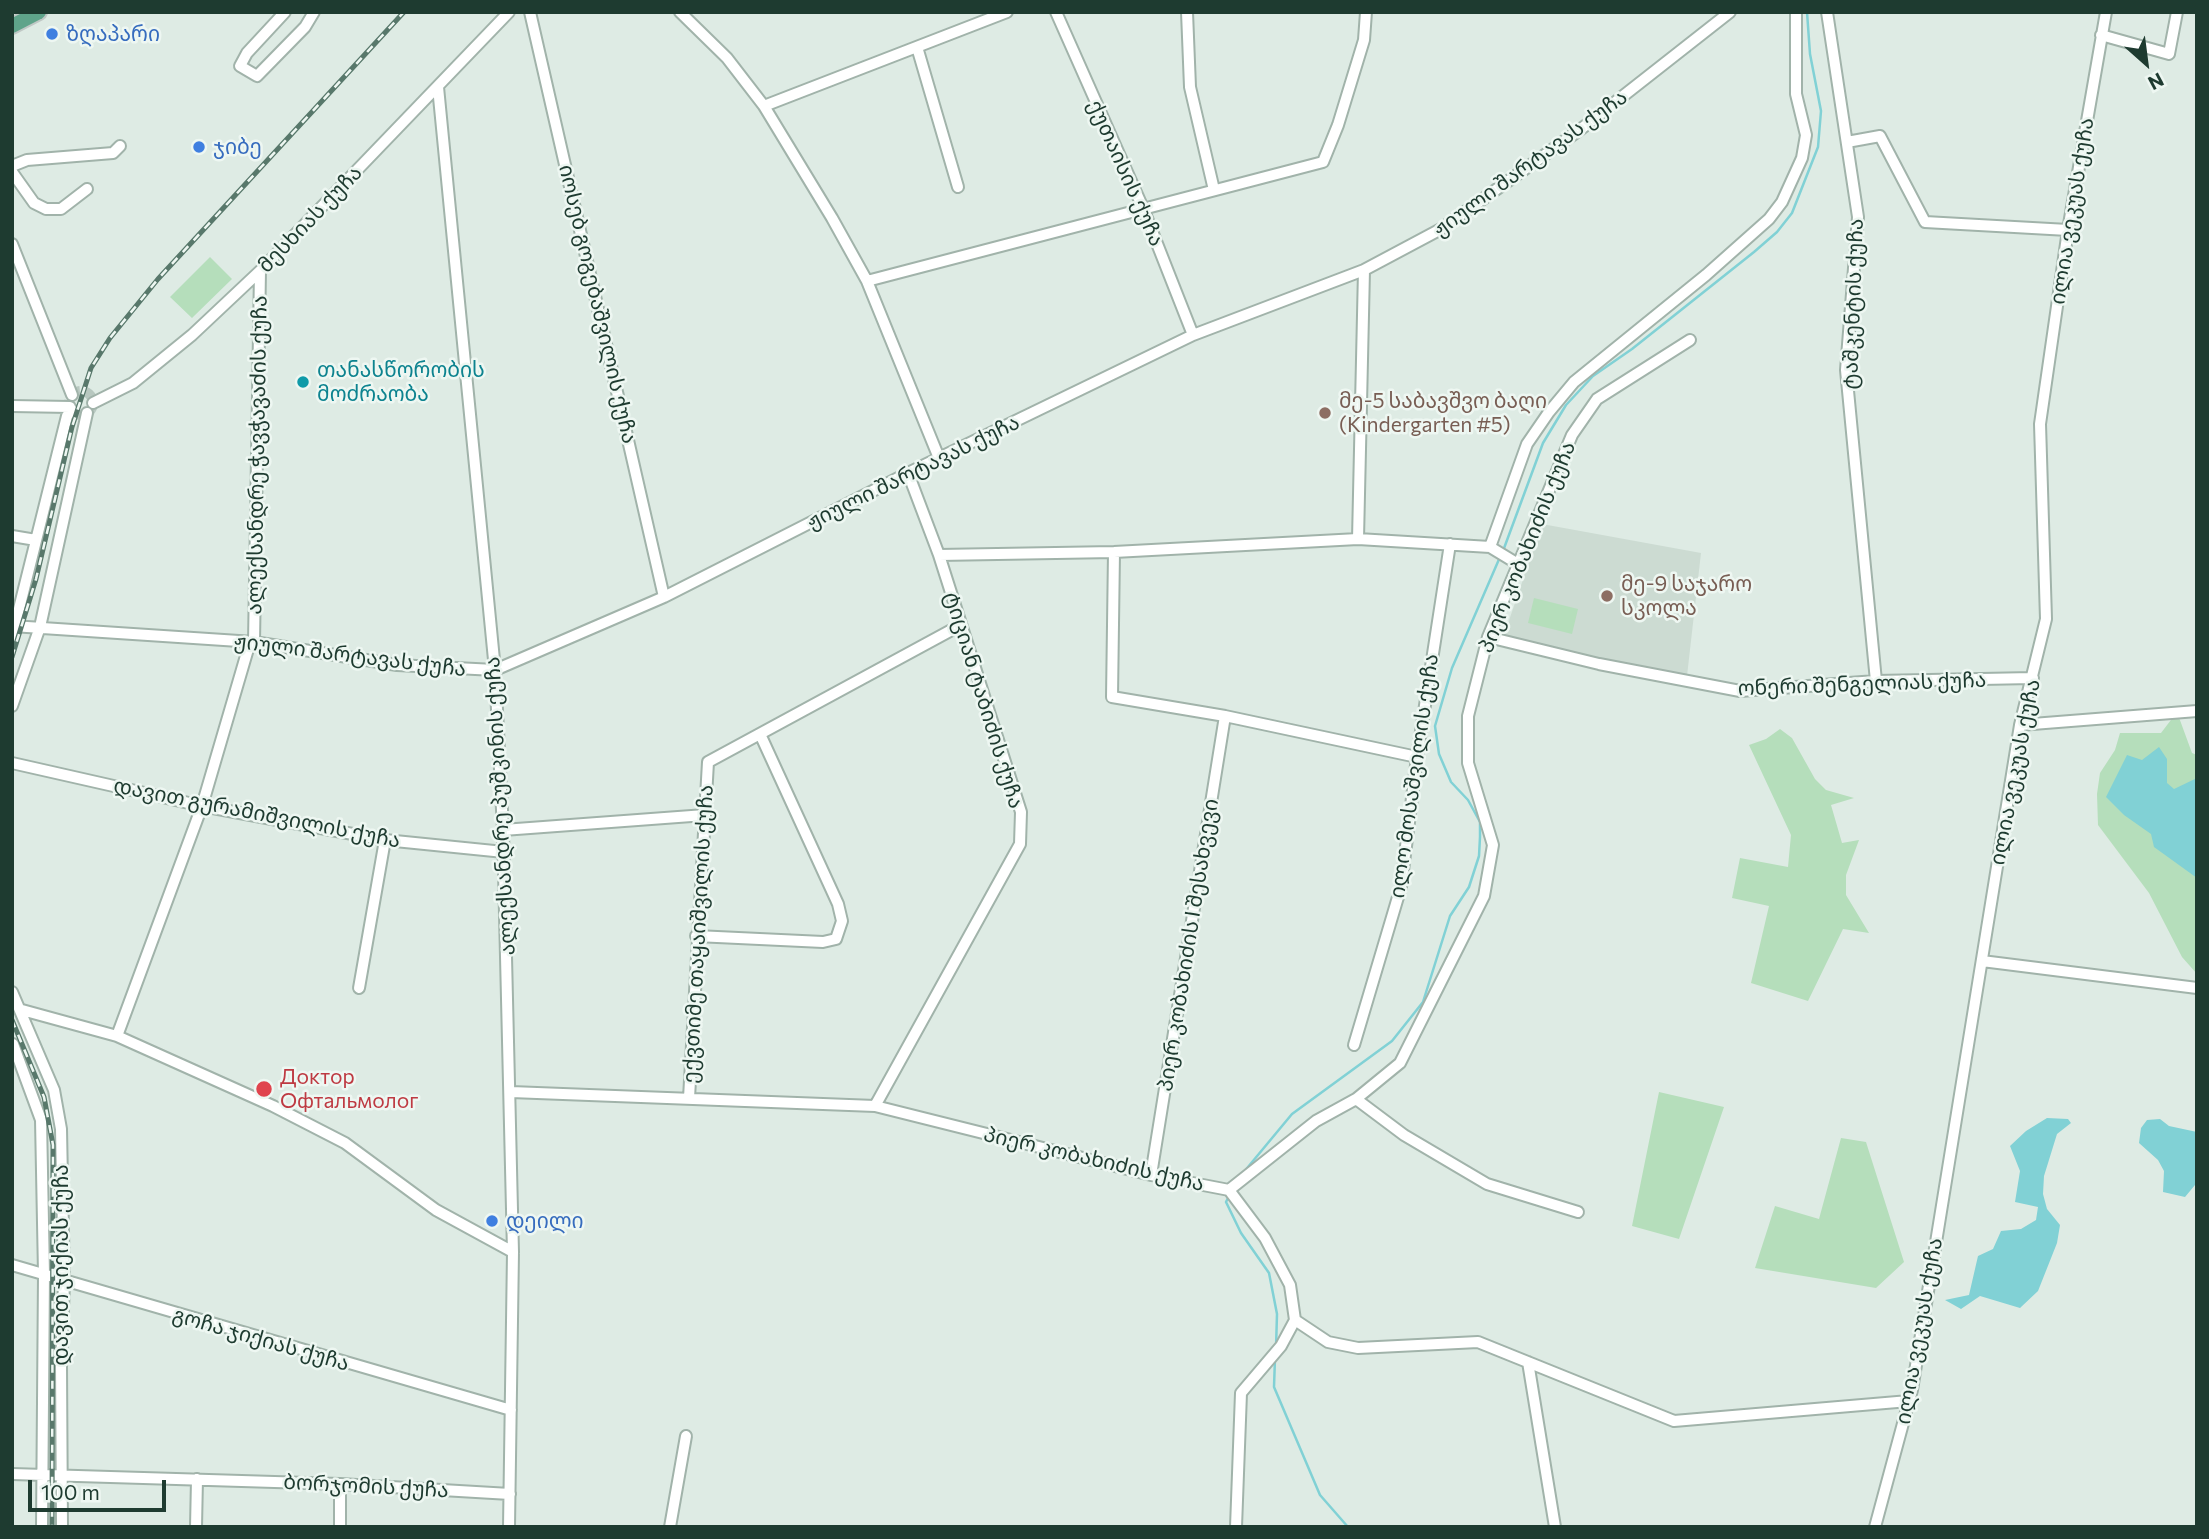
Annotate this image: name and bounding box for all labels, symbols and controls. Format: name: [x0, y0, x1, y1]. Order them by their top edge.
place label: ზღაპარი: [66, 21, 160, 47]
marker: ზღაპარი: [44, 26, 60, 42]
north arrow: [2111, 28, 2181, 98]
text: N: [2144, 68, 2168, 95]
street label: ჟიული შარტავას ქუჩა: [1428, 84, 1632, 242]
street label: ქუთაისის ქუჩა: [1082, 96, 1170, 250]
street label: ილია ვეკუას ქუჩა: [2045, 116, 2099, 306]
place label: ჯიბე: [213, 134, 262, 160]
marker: ჯიბე: [191, 139, 207, 155]
street label: მესხიას ქუჩა: [253, 160, 367, 278]
street label: იოსებ გოგებაშვილის ქუჩა: [554, 162, 642, 446]
street label: ტაშკენტის ქუჩა: [1837, 218, 1869, 390]
street label: ალექსანდრე ჭავჭავაძის ქუჩა: [242, 295, 272, 615]
place label: თანასწორობის მოძრაობა: [317, 357, 485, 407]
marker: თანასწორობის მოძრაობა: [295, 374, 311, 390]
place label: მე-5 საბავშვო ბაღი (Kindergarten #5): [1339, 388, 1547, 438]
marker: მე-5 საბავშვო ბაღი (Kindergarten #5): [1317, 405, 1333, 421]
street label: ჟიული შარტავას ქუჩა: [802, 409, 1024, 535]
street label: პიერ კობახიძის ქუჩა: [1473, 438, 1581, 656]
place label: მე-9 საჯარო სკოლა: [1621, 571, 1752, 621]
marker: მე-9 საჯარო სკოლა: [1599, 588, 1615, 604]
street label: ტიციან ტაბიძის ქუჩა: [939, 589, 1029, 811]
street label: ჟიული შარტავას ქუჩა: [232, 628, 468, 682]
street label: ილო მოსაშვილის ქუჩა: [1384, 652, 1444, 900]
street label: ალექსანდრე პუშკინის ქუჩა: [480, 656, 520, 956]
street label: ონერი შენგელიას ქუჩა: [1737, 667, 1987, 701]
street label: ილია ვეკუას ქუჩა: [1985, 677, 2045, 867]
street label: დავით გურამიშვილის ქუჩა: [112, 773, 402, 853]
street label: ექვთიმე თაყაიშვილის ქუჩა: [678, 784, 718, 1084]
street label: პიერ კობახიძის I შესახვევი: [1152, 797, 1224, 1093]
place label: Доктор Офтальмолог: [280, 1064, 418, 1114]
marker: Доктор Офтальмолог: [254, 1079, 274, 1099]
street label: პიერ კობახიძის ქუჩა: [981, 1121, 1207, 1197]
street label: დავით ჯიქიას ქუჩა: [48, 1164, 74, 1366]
place label: დეილი: [506, 1208, 584, 1234]
marker: დეილი: [484, 1213, 500, 1229]
street label: ილია ვეკუას ქუჩა: [1890, 1236, 1948, 1426]
street label: გოჩა ჯიქიას ქუჩა: [170, 1302, 352, 1376]
scale bar: [32, 1466, 170, 1510]
street label: ბორჯომის ქუჩა: [283, 1469, 449, 1503]
text: 100 m: [41, 1479, 100, 1504]

